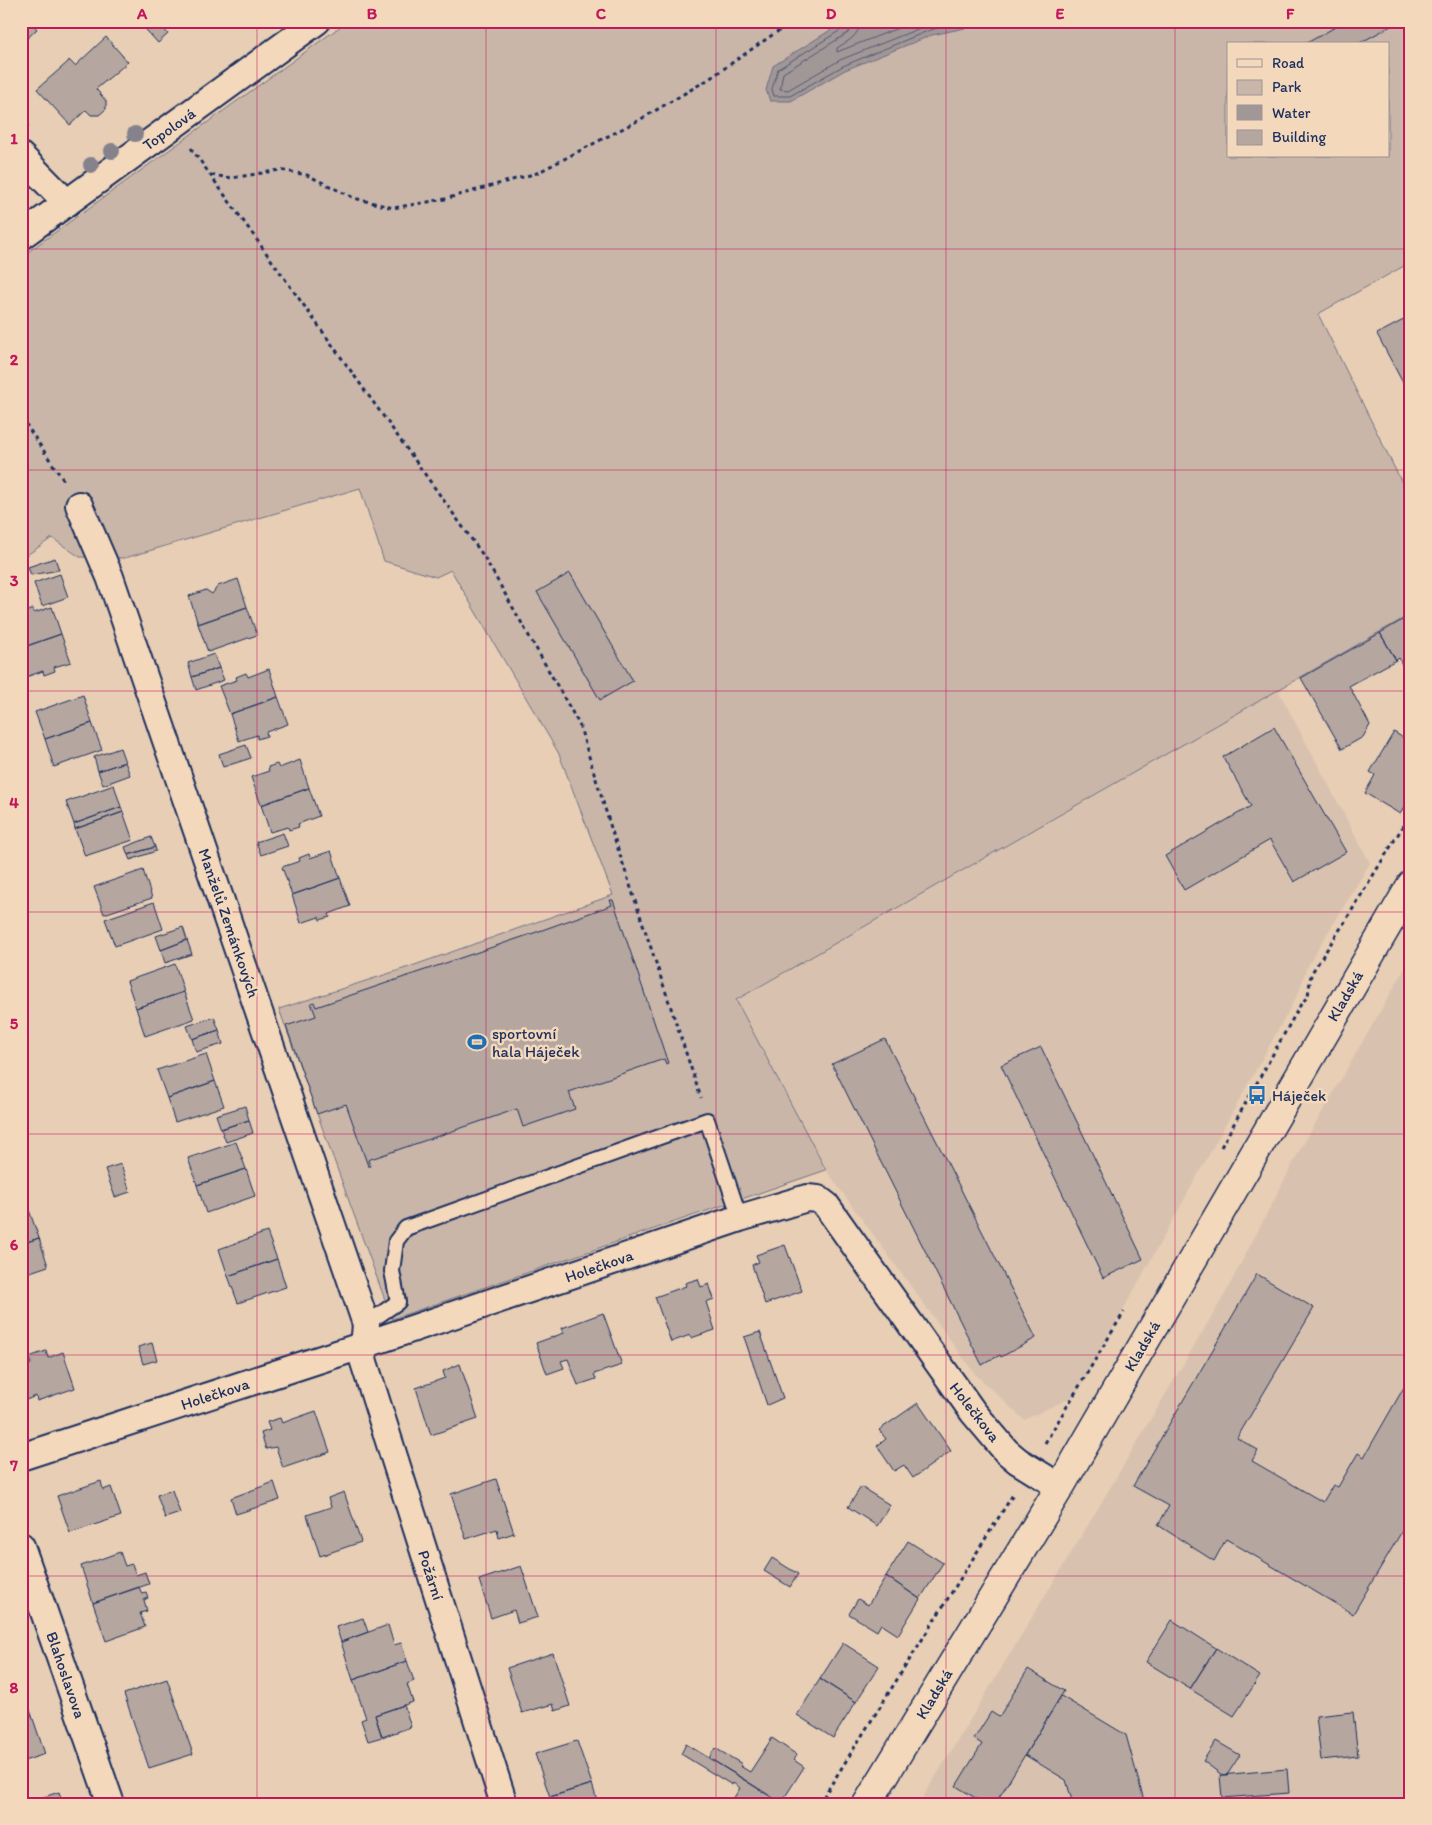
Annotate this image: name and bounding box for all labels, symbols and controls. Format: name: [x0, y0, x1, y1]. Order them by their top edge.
text: A: [136, 4, 148, 23]
text: B: [367, 4, 378, 23]
text: C: [596, 4, 607, 23]
text: D: [826, 4, 837, 23]
text: E: [1056, 4, 1065, 23]
text: F: [1286, 4, 1295, 23]
legend: [1227, 42, 1390, 158]
text: Road: [1272, 54, 1305, 72]
text: Park: [1272, 78, 1302, 96]
street label: Topolová: [139, 103, 200, 154]
text: Water: [1272, 104, 1311, 122]
text: Building: [1272, 128, 1326, 146]
text: 1: [10, 129, 18, 148]
text: 2: [10, 350, 19, 369]
text: 3: [10, 571, 19, 590]
text: 4: [9, 793, 19, 812]
street label: Manželů Zemánkových: [195, 846, 263, 1000]
street label: Kladská: [1323, 967, 1367, 1025]
text: 5: [10, 1014, 19, 1033]
place label: sportovní hala Háječek: [492, 1024, 580, 1061]
sports icon: sportovní hala Háječek: [466, 1031, 488, 1053]
bus stop icon: Háječek: [1246, 1084, 1268, 1106]
place label: Háječek: [1272, 1086, 1326, 1105]
text: 6: [10, 1235, 19, 1254]
street label: Holečkova: [562, 1245, 636, 1287]
street label: Kladská: [1120, 1317, 1164, 1375]
street label: Holečkova: [178, 1374, 252, 1414]
street label: Holečkova: [946, 1378, 1005, 1446]
text: 7: [9, 1456, 18, 1475]
street label: Požární: [414, 1548, 448, 1602]
street label: Blahoslavova: [42, 1629, 90, 1721]
street label: Kladská: [912, 1665, 957, 1723]
text: 8: [10, 1678, 19, 1697]

